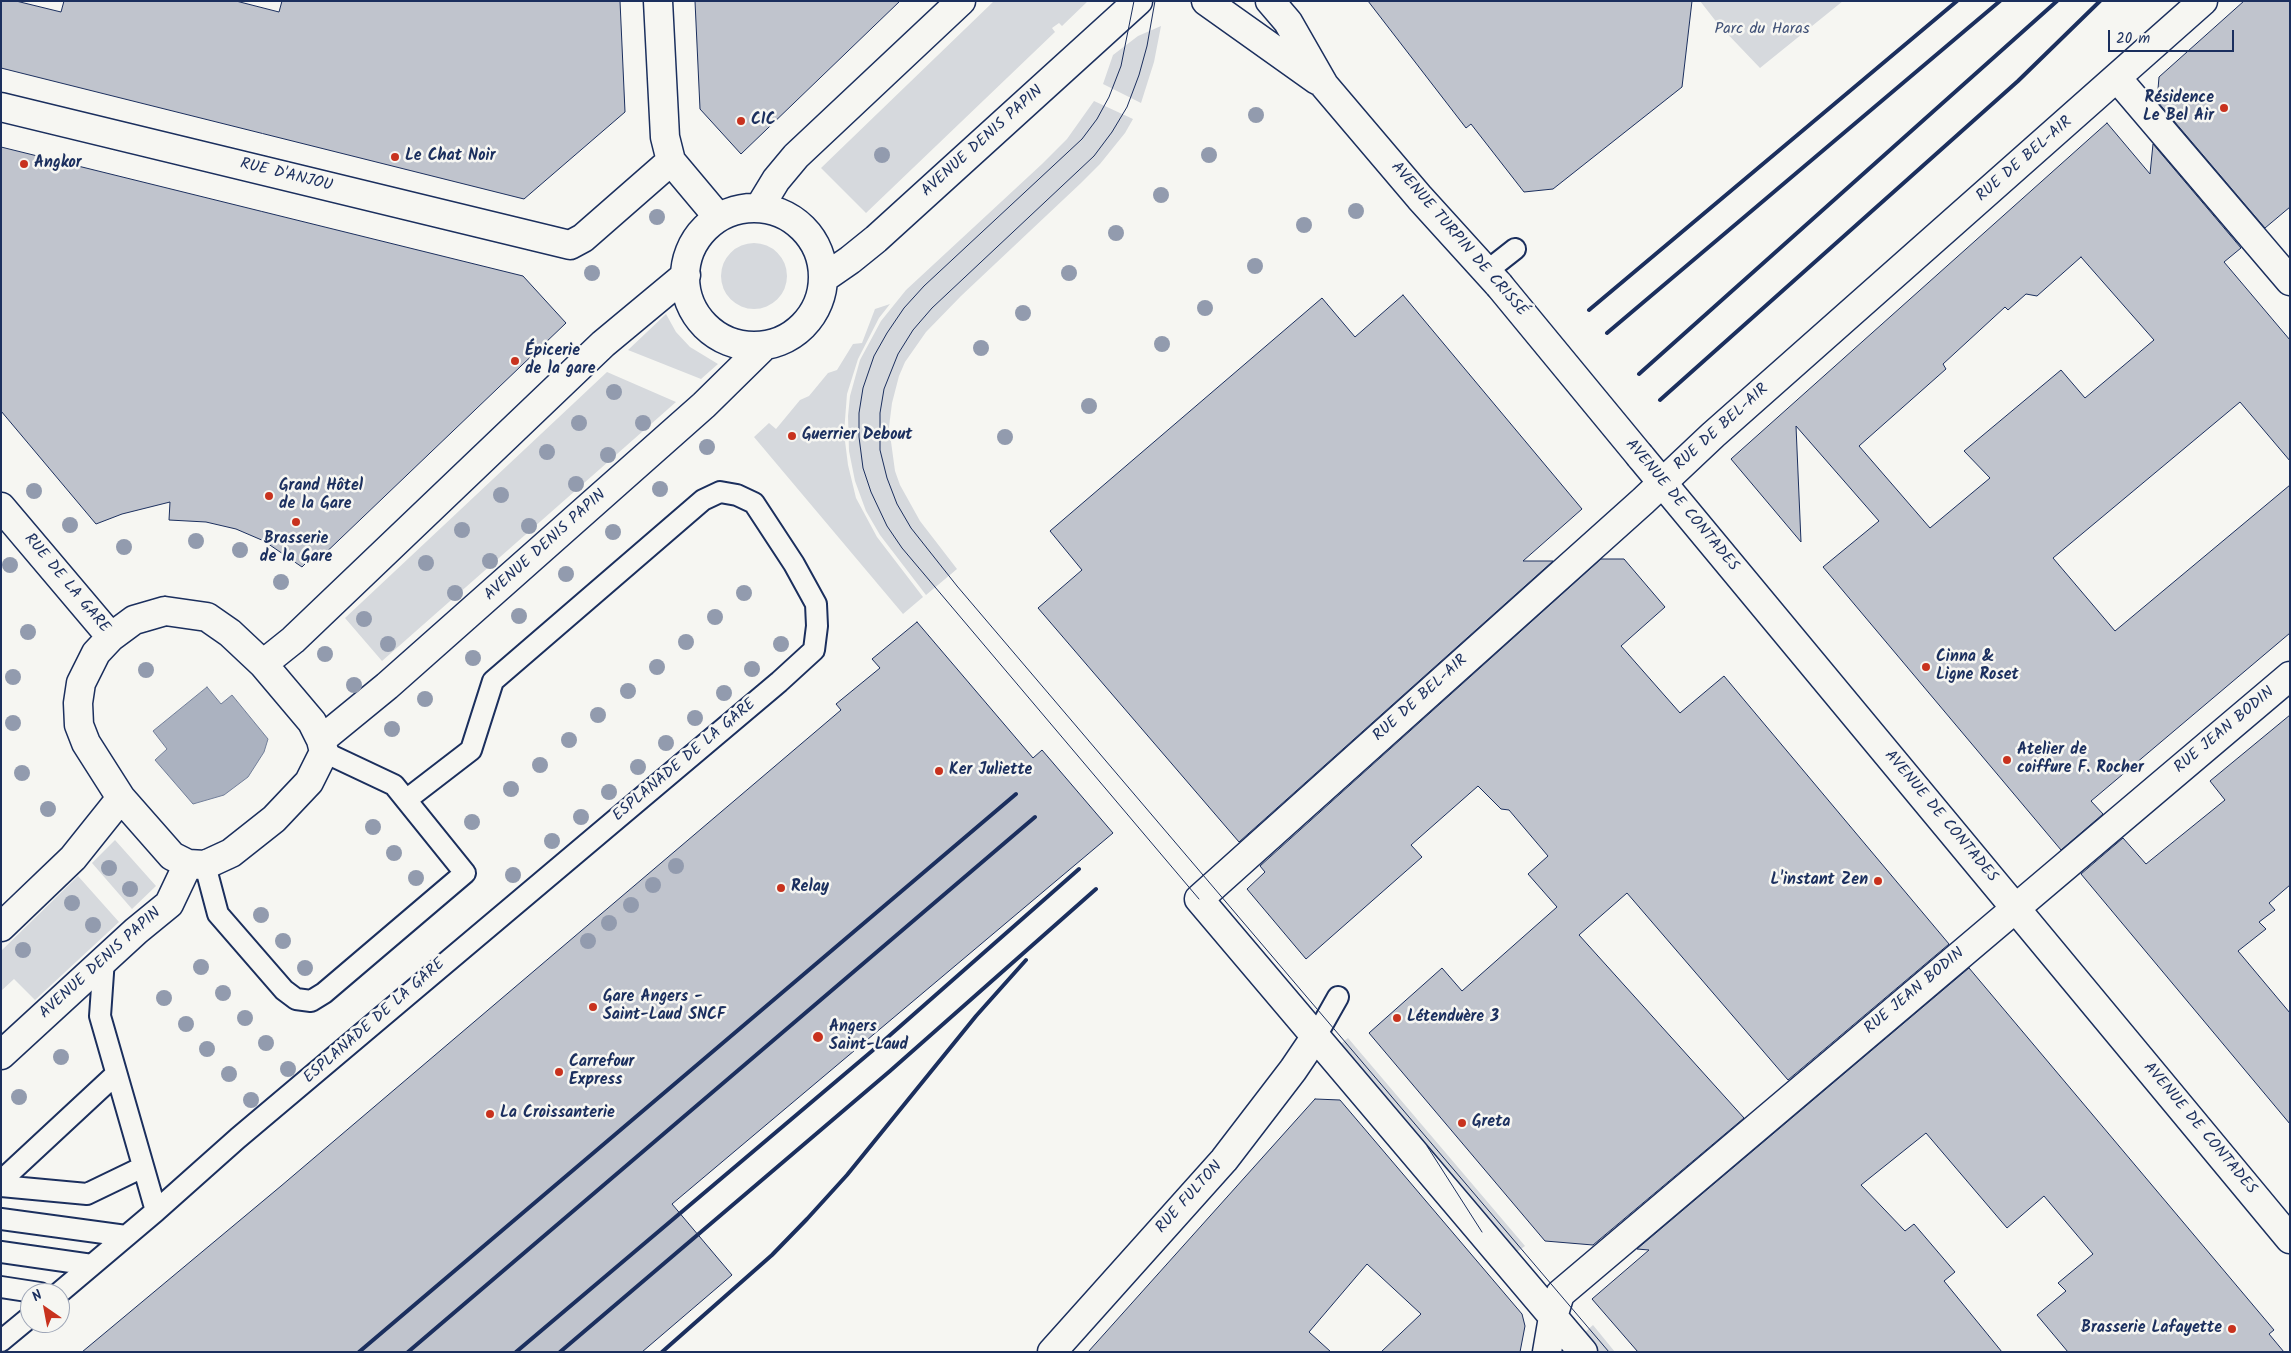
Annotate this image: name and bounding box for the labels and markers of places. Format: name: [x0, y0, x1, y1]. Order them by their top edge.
place label: Résidence Le Bel Air: [2143, 89, 2214, 127]
marker: Résidence Le Bel Air: [2218, 102, 2230, 114]
place label: CIC: [751, 111, 776, 131]
marker: CIC: [735, 115, 747, 127]
place label: Le Chat Noir: [405, 147, 495, 167]
marker: Le Chat Noir: [389, 151, 401, 163]
place label: Angkor: [34, 154, 82, 174]
marker: Angkor: [18, 158, 30, 170]
place label: Épicerie de la gare: [525, 342, 596, 380]
marker: Épicerie de la gare: [509, 355, 521, 367]
place label: Guerrier Debout: [802, 426, 912, 446]
marker: Guerrier Debout: [786, 430, 798, 442]
place label: Grand Hôtel de la Gare: [279, 477, 363, 515]
marker: Grand Hôtel de la Gare: [263, 490, 275, 502]
marker: Brasserie de la Gare: [290, 516, 302, 528]
place label: Brasserie de la Gare: [260, 530, 332, 568]
place label: Cinna & Ligne Roset: [1936, 648, 2019, 686]
marker: Cinna & Ligne Roset: [1920, 661, 1932, 673]
place label: Atelier de coiffure F. Rocher: [2017, 741, 2144, 779]
marker: Atelier de coiffure F. Rocher: [2001, 754, 2013, 766]
place label: Ker Juliette: [949, 761, 1032, 781]
marker: Ker Juliette: [933, 765, 945, 777]
place label: L'instant Zen: [1771, 871, 1868, 891]
marker: L'instant Zen: [1872, 875, 1884, 887]
place label: Relay: [791, 878, 829, 898]
marker: Relay: [775, 882, 787, 894]
place label: Gare Angers - Saint-Laud SNCF: [603, 988, 726, 1026]
marker: Gare Angers - Saint-Laud SNCF: [587, 1001, 599, 1013]
place label: Létenduère 3: [1407, 1008, 1499, 1028]
marker: Létenduère 3: [1391, 1012, 1403, 1024]
place label: Angers Saint-Laud: [829, 1018, 908, 1056]
marker: Angers Saint-Laud: [811, 1030, 825, 1044]
place label: Carrefour Express: [569, 1053, 634, 1091]
marker: Carrefour Express: [553, 1066, 565, 1078]
place label: La Croissanterie: [500, 1104, 615, 1124]
marker: La Croissanterie: [484, 1108, 496, 1120]
place label: Greta: [1472, 1113, 1511, 1133]
marker: Greta: [1456, 1117, 1468, 1129]
place label: Brasserie Lafayette: [2081, 1319, 2222, 1339]
marker: Brasserie Lafayette: [2226, 1323, 2238, 1335]

